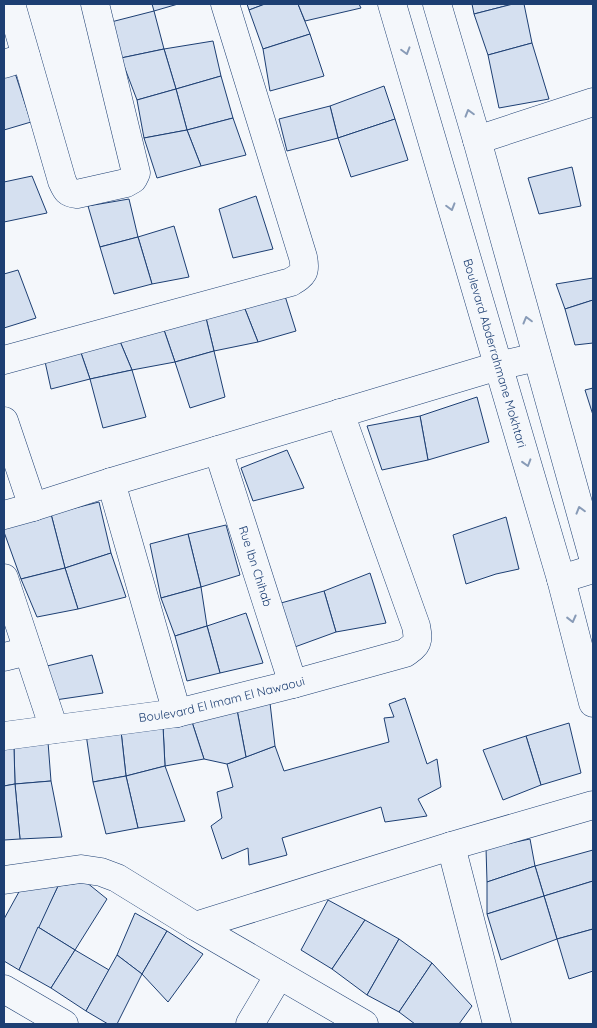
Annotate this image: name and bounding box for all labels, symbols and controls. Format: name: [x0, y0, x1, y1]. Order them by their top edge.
one-way arrow: [400, 46, 410, 54]
one-way arrow: [465, 109, 475, 118]
one-way arrow: [446, 202, 456, 210]
street label: Boulevard Abderrahmane Mokhtari: [460, 257, 530, 449]
one-way arrow: [522, 317, 532, 325]
one-way arrow: [521, 459, 531, 467]
one-way arrow: [575, 506, 586, 515]
street label: Rue Ibn Chihab: [236, 524, 276, 608]
one-way arrow: [566, 615, 577, 624]
street label: Boulevard El Imam El Nawaoui: [138, 673, 306, 725]

